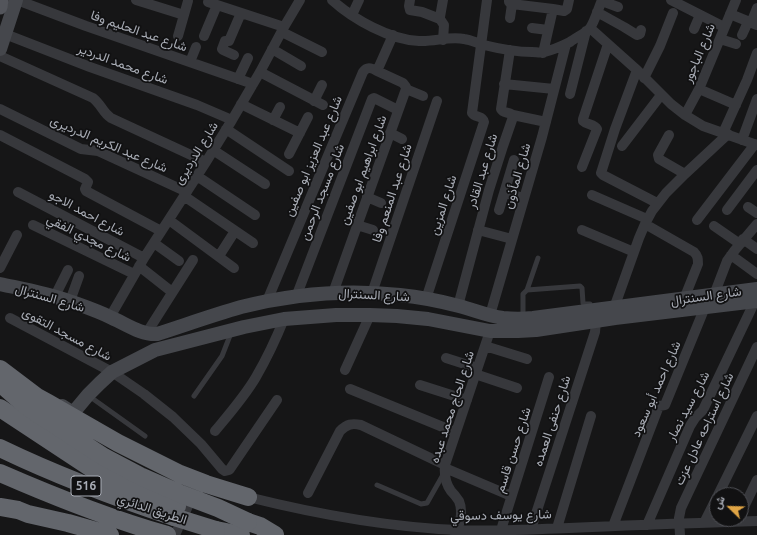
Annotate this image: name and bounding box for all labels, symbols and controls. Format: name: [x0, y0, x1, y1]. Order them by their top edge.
street label: شارع عبد الحليم وفا: [89, 7, 189, 55]
street label: شارع الباجور: [680, 21, 718, 85]
street label: شارع محمد الدردير: [76, 40, 170, 88]
street label: شارع عبد العزيز ابو صفين: [281, 93, 345, 219]
street label: شارع عبد الكريم الدرديرى: [48, 112, 170, 176]
street label: شارع ابراهيم ابو صفين: [336, 113, 390, 227]
street label: شارع الدرديرى: [171, 119, 221, 187]
street label: شارع عبد القادر: [463, 132, 501, 210]
street label: شارع المأذون: [500, 141, 534, 211]
street label: شارع مسجد الرحمن: [296, 142, 348, 242]
street label: شارع عبد المنعم وفا: [369, 142, 415, 244]
street label: شارع المزين: [426, 173, 460, 237]
street label: شارع احمد الاجو: [47, 187, 127, 239]
street label: شارع مجدي الفقي: [44, 211, 134, 265]
street label: شارع السنترال: [14, 281, 86, 315]
street label: شارع السنترال: [670, 283, 742, 309]
street label: شارع السنترال: [338, 285, 410, 305]
street label: شارع مسجد التقوى: [20, 304, 114, 364]
street label: شارع احمد أبو سعود: [628, 339, 684, 439]
street label: شارع الحاج محمد عبده: [426, 349, 478, 465]
street label: شارع سيد نصار: [663, 368, 713, 444]
street label: شارع استراحه عادل عزت: [671, 370, 737, 488]
street label: شارع حنفى العمده: [530, 374, 574, 468]
street label: شارع حسن قاسم: [492, 405, 534, 495]
road number: 516: [71, 476, 101, 496]
north arrow: [709, 487, 749, 527]
street label: الطريق الدائري: [115, 490, 189, 528]
text: ش: [711, 494, 727, 511]
street label: شارع يوسف دسوقي: [450, 506, 552, 524]

